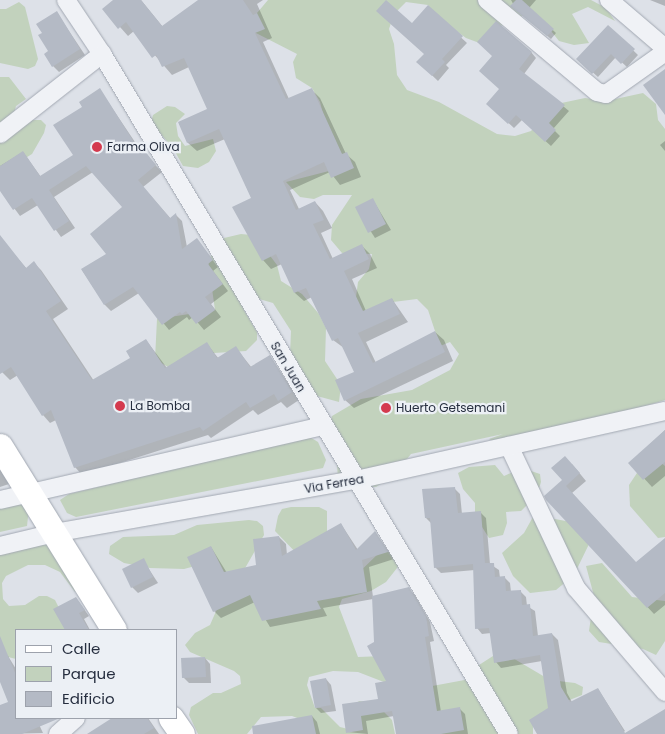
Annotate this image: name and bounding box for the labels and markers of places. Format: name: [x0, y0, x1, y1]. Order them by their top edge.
place label: Farma Oliva: [107, 140, 179, 154]
marker: Farma Oliva: [91, 141, 103, 153]
place label: La Bomba: [130, 399, 190, 413]
marker: La Bomba: [114, 400, 126, 412]
place label: Huerto Getsemani: [396, 401, 505, 415]
marker: Huerto Getsemani: [380, 402, 392, 414]

